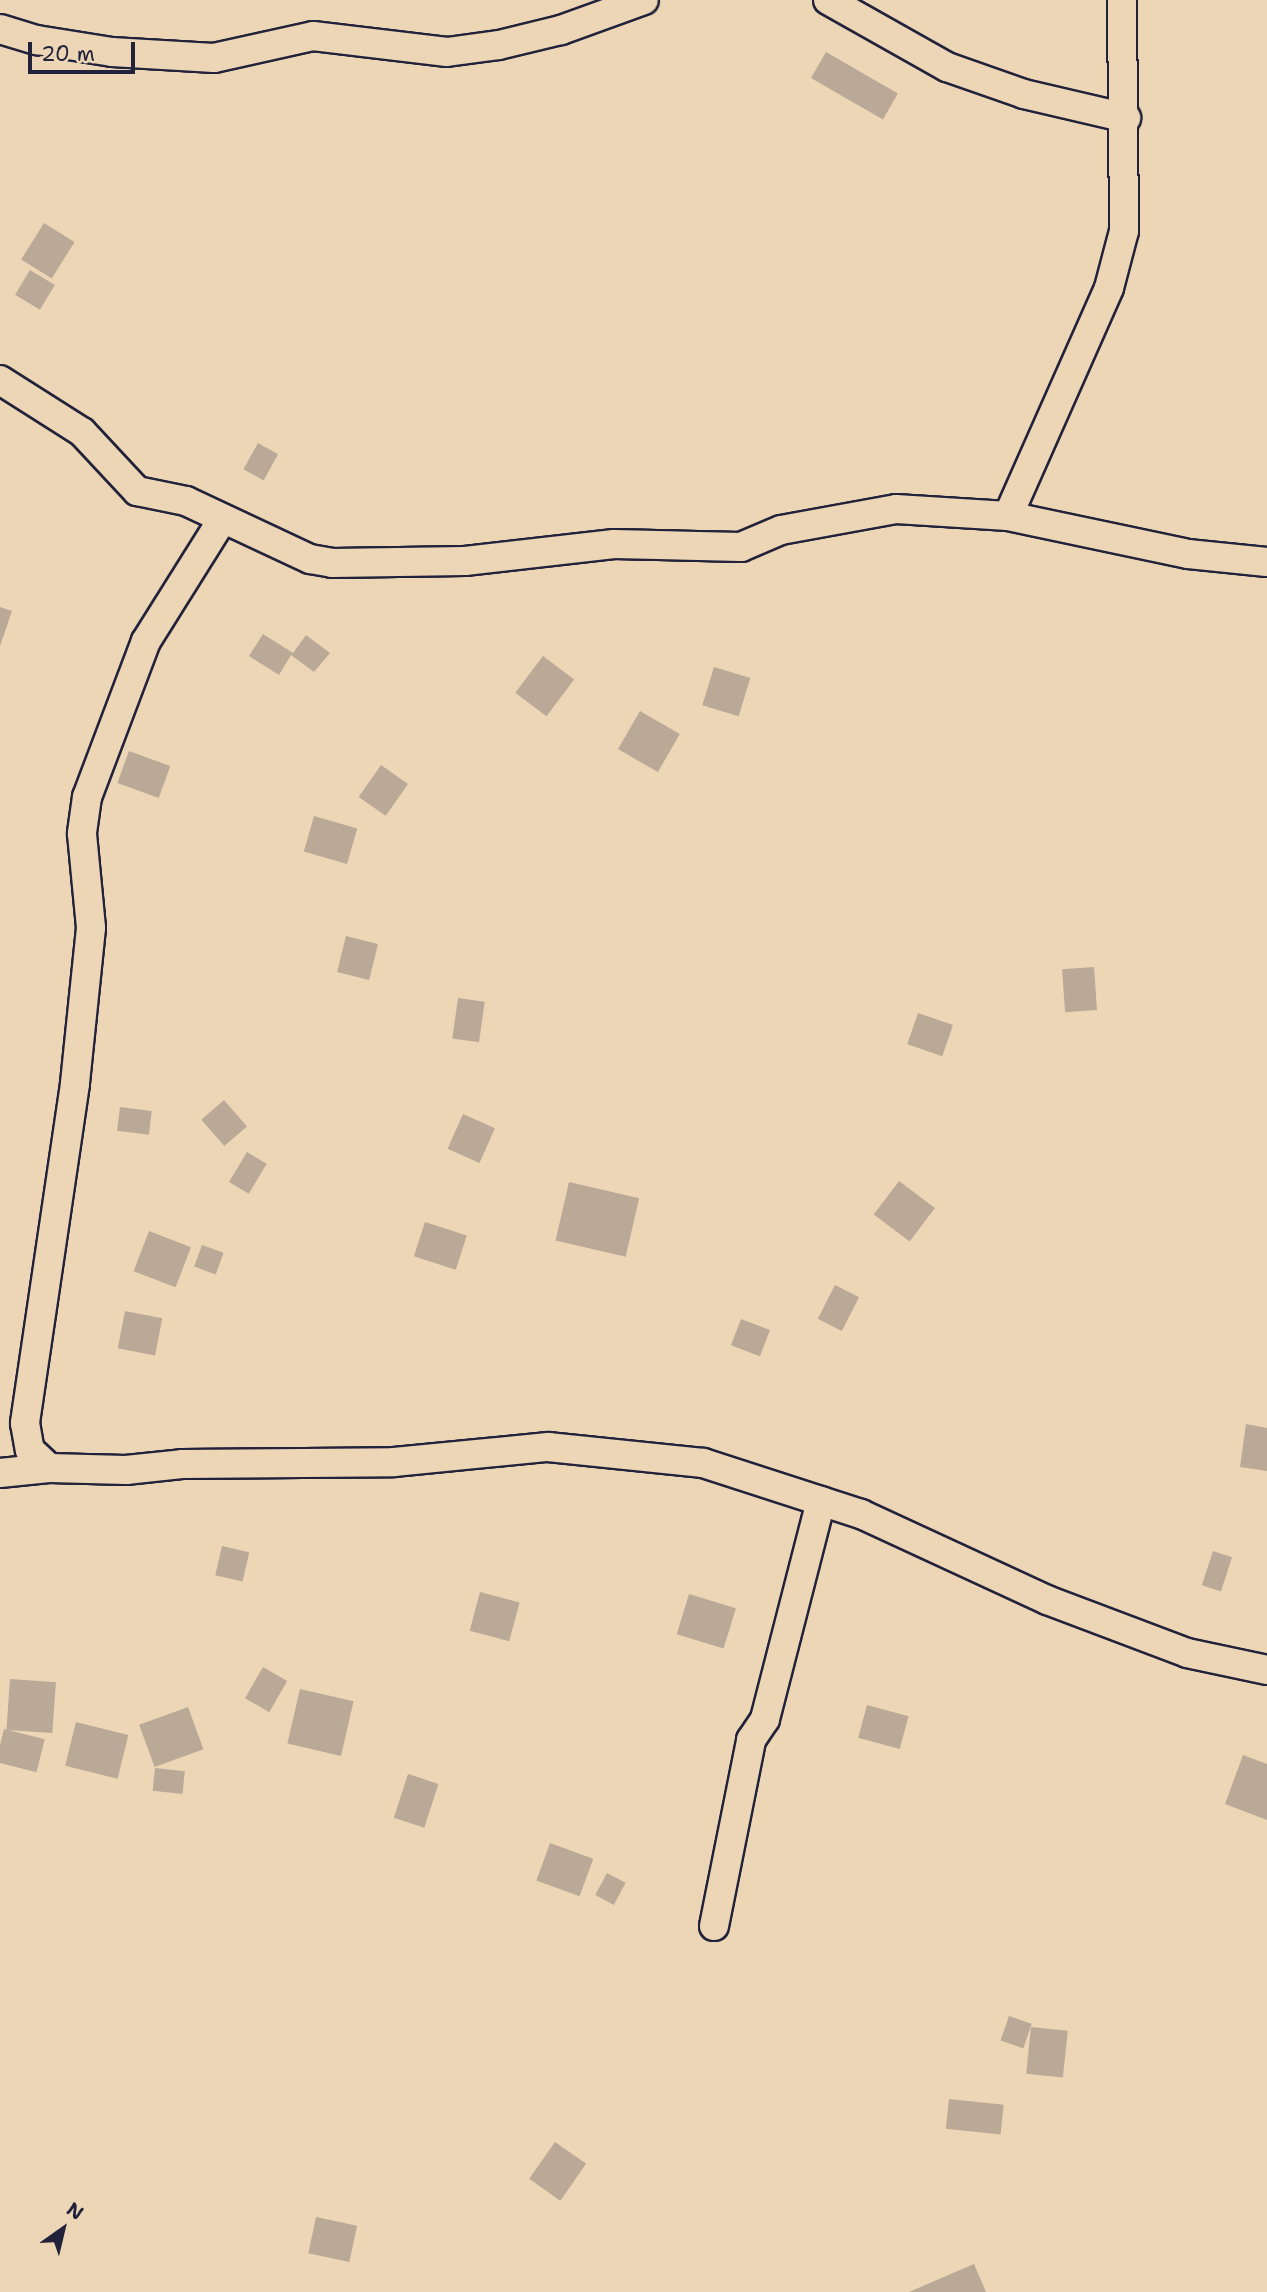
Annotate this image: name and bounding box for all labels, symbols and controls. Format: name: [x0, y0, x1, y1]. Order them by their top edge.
scale bar: [32, 28, 138, 72]
text: 20 m: [41, 40, 95, 68]
north arrow: [28, 2194, 98, 2264]
text: N: [62, 2197, 88, 2226]

